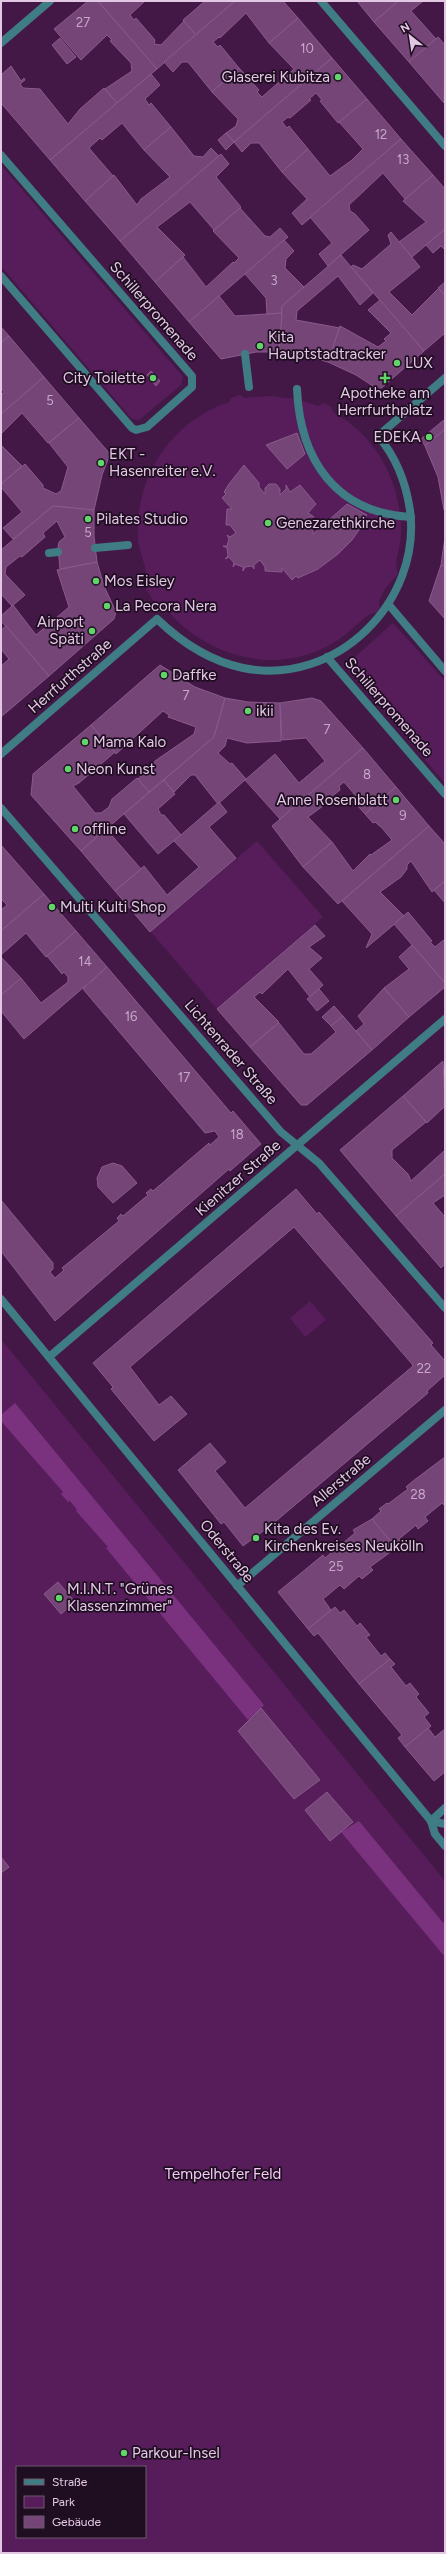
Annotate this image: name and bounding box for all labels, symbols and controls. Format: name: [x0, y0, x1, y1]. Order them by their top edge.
house number: 27: [76, 15, 90, 30]
north arrow: [390, 16, 430, 56]
text: N: [398, 20, 412, 36]
house number: 10: [300, 41, 314, 56]
place label: Glaserei Kubitza: [222, 68, 330, 86]
marker: Glaserei Kubitza: [333, 72, 343, 82]
house number: 12: [375, 127, 387, 142]
house number: 13: [397, 152, 409, 167]
street label: Schillerpromenade: [106, 258, 202, 364]
house number: 3: [270, 273, 278, 288]
place label: Kita Hauptstadtracker: [268, 328, 386, 363]
marker: Kita Hauptstadtracker: [255, 341, 265, 351]
place label: LUX: [405, 354, 433, 372]
marker: LUX: [392, 358, 402, 368]
place label: City Toilette: [63, 369, 145, 387]
marker: City Toilette: [148, 373, 158, 383]
marker: Apotheke am Herrfurthplatz: [380, 373, 390, 383]
place label: Apotheke am Herrfurthplatz: [337, 384, 433, 419]
house number: 5: [46, 393, 54, 408]
place label: EDEKA: [374, 428, 421, 446]
marker: EDEKA: [424, 432, 434, 442]
place label: EKT - Hasenreiter e.V.: [109, 445, 216, 480]
marker: EKT - Hasenreiter e.V.: [96, 458, 106, 468]
place label: Pilates Studio: [96, 510, 188, 528]
marker: Pilates Studio: [83, 514, 93, 524]
place label: Genezarethkirche: [276, 514, 395, 532]
marker: Genezarethkirche: [263, 518, 273, 528]
house number: 5: [84, 525, 92, 540]
place label: Mos Eisley: [104, 572, 175, 590]
marker: Mos Eisley: [91, 576, 101, 586]
place label: La Pecora Nera: [115, 597, 217, 615]
marker: La Pecora Nera: [102, 601, 112, 611]
place label: Airport Späti: [37, 613, 84, 648]
marker: Airport Späti: [87, 626, 97, 636]
street label: Herrfurthstraße: [25, 635, 115, 717]
street label: Schillerpromenade: [341, 654, 437, 760]
place label: Daffke: [172, 666, 216, 684]
marker: Daffke: [159, 670, 169, 680]
house number: 7: [183, 688, 190, 703]
place label: ikii: [256, 702, 274, 720]
marker: ikii: [243, 706, 253, 716]
house number: 7: [324, 722, 331, 737]
place label: Mama Kalo: [93, 733, 166, 751]
marker: Mama Kalo: [80, 737, 90, 747]
place label: Neon Kunst: [76, 760, 155, 778]
marker: Neon Kunst: [63, 764, 73, 774]
house number: 8: [363, 767, 371, 782]
place label: Anne Rosenblatt: [276, 791, 388, 809]
marker: Anne Rosenblatt: [391, 795, 401, 805]
house number: 9: [399, 808, 407, 823]
place label: offline: [83, 820, 126, 838]
marker: offline: [70, 824, 80, 834]
place label: Multi Kulti Shop: [60, 898, 166, 916]
marker: Multi Kulti Shop: [47, 902, 57, 912]
house number: 14: [78, 954, 92, 969]
street label: Lichtenrader Straße: [181, 996, 281, 1108]
house number: 16: [125, 1009, 137, 1024]
house number: 17: [178, 1070, 190, 1085]
house number: 18: [230, 1127, 244, 1142]
street label: Kienitzer Straße: [192, 1136, 284, 1220]
house number: 22: [417, 1361, 431, 1376]
street label: Allerstraße: [308, 1450, 374, 1510]
house number: 28: [410, 1487, 426, 1502]
street label: Oderstraße: [196, 1516, 258, 1586]
place label: Kita des Ev. Kirchenkreises Neukölln: [264, 1520, 424, 1555]
marker: Kita des Ev. Kirchenkreises Neukölln: [251, 1533, 261, 1543]
house number: 25: [329, 1559, 343, 1574]
place label: M.I.N.T. "Grünes Klassenzimmer": [67, 1580, 173, 1615]
marker: M.I.N.T. "Grünes Klassenzimmer": [54, 1593, 64, 1603]
park label: Tempelhofer Feld: [165, 2165, 281, 2183]
place label: Parkour-Insel: [132, 2444, 220, 2462]
marker: Parkour-Insel: [119, 2448, 129, 2458]
legend: [16, 2466, 146, 2538]
text: Straße: [52, 2475, 88, 2489]
text: Park: [52, 2495, 75, 2509]
text: Gebäude: [52, 2515, 102, 2529]

